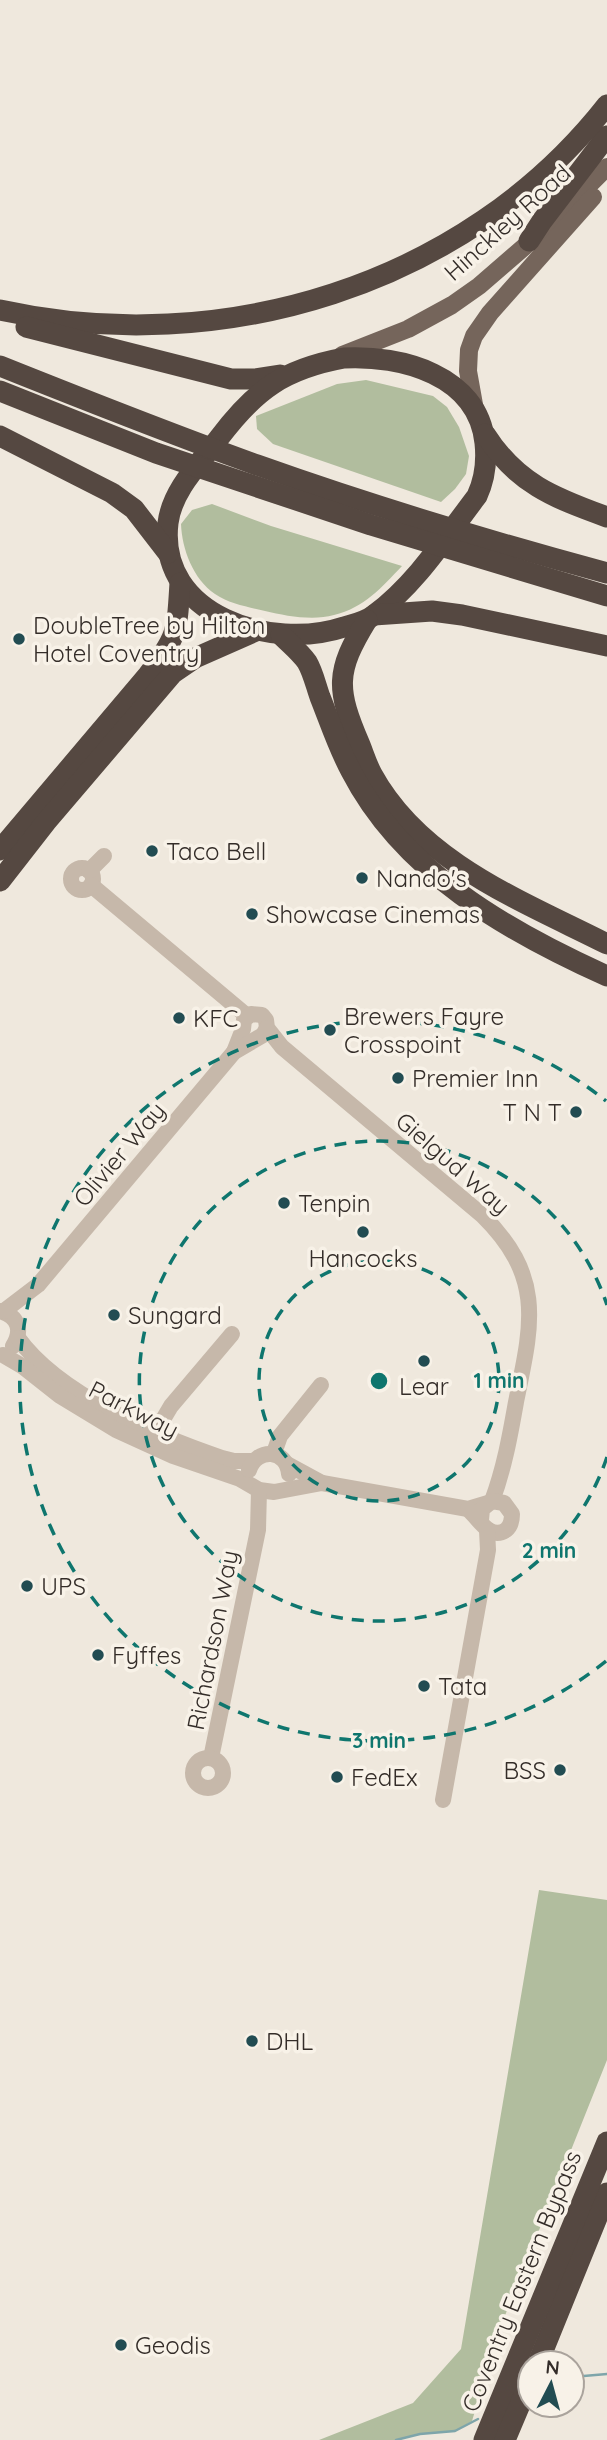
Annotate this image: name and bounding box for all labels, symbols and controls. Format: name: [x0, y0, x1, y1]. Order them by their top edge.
street label: Hinckley Road: [438, 157, 576, 287]
place label: DoubleTree by Hilton Hotel Coventry: [33, 610, 265, 668]
marker: DoubleTree by Hilton Hotel Coventry: [11, 631, 27, 647]
place label: Taco Bell: [166, 836, 266, 866]
marker: Taco Bell: [144, 843, 160, 859]
place label: Nando's: [376, 863, 467, 893]
marker: Nando's: [354, 870, 370, 886]
place label: Showcase Cinemas: [266, 899, 480, 929]
marker: Showcase Cinemas: [244, 906, 260, 922]
place label: Brewers Fayre Crosspoint: [344, 1001, 504, 1059]
place label: KFC: [193, 1003, 238, 1033]
marker: KFC: [171, 1010, 187, 1026]
marker: Brewers Fayre Crosspoint: [322, 1022, 338, 1038]
place label: Premier Inn: [412, 1063, 539, 1093]
marker: Premier Inn: [390, 1070, 406, 1086]
street label: Olivier Way: [67, 1096, 171, 1212]
place label: T N T: [502, 1097, 562, 1127]
marker: T N T: [568, 1104, 584, 1120]
street label: Gielgud Way: [390, 1105, 516, 1221]
place label: Tenpin: [298, 1188, 371, 1218]
marker: Tenpin: [276, 1195, 292, 1211]
marker: Hancocks: [355, 1224, 371, 1240]
place label: Hancocks: [308, 1243, 418, 1273]
place label: Sungard: [128, 1300, 222, 1330]
marker: Sungard: [106, 1307, 122, 1323]
marker: Lear: [416, 1353, 432, 1369]
text: 1 min: [474, 1367, 524, 1393]
centre of rings: [367, 1369, 391, 1393]
place label: Lear: [399, 1371, 449, 1401]
street label: Parkway: [84, 1374, 184, 1444]
text: 2 min: [522, 1537, 576, 1563]
street label: Richardson Way: [180, 1548, 244, 1732]
place label: UPS: [41, 1571, 86, 1601]
marker: UPS: [19, 1578, 35, 1594]
place label: Fyffes: [112, 1640, 181, 1670]
marker: Fyffes: [90, 1647, 106, 1663]
place label: Tata: [438, 1671, 487, 1701]
marker: Tata: [416, 1678, 432, 1694]
text: 3 min: [352, 1727, 406, 1753]
place label: BSS: [503, 1755, 546, 1785]
place label: FedEx: [351, 1762, 418, 1792]
marker: BSS: [552, 1762, 568, 1778]
marker: FedEx: [329, 1769, 345, 1785]
place label: DHL: [266, 2026, 314, 2056]
marker: DHL: [244, 2033, 260, 2049]
street label: Coventry Eastern Bypass: [455, 2146, 587, 2416]
place label: Geodis: [135, 2330, 211, 2360]
marker: Geodis: [113, 2337, 129, 2353]
north arrow: [516, 2349, 586, 2419]
text: N: [545, 2354, 561, 2380]

